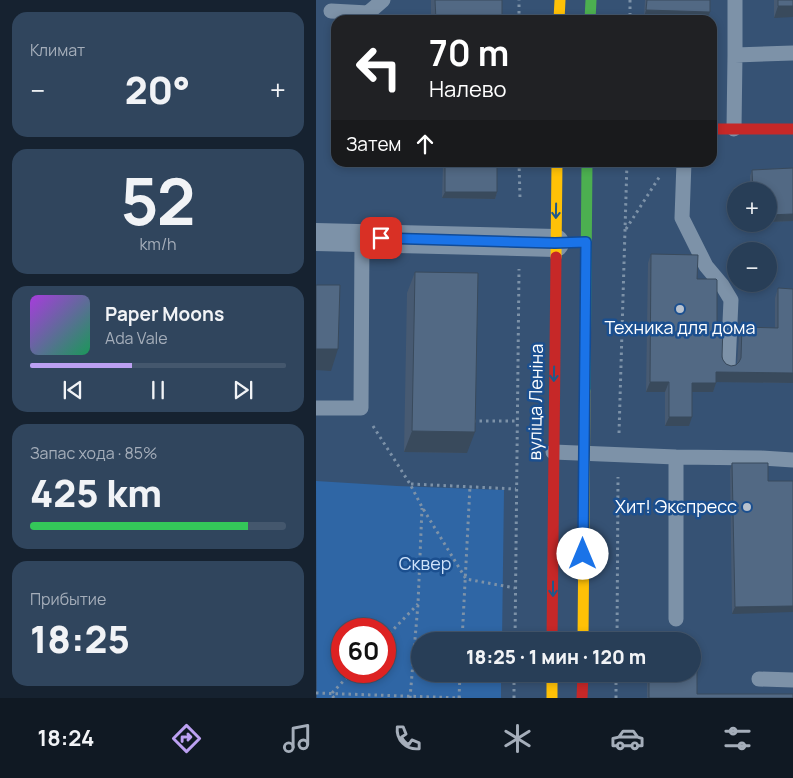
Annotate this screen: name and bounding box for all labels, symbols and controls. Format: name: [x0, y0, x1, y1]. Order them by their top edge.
text: 70 m: [429, 29, 509, 77]
icon: left: [346, 35, 411, 100]
text: Климат: [30, 39, 85, 61]
text: 20°: [125, 63, 190, 115]
text: −: [30, 71, 45, 109]
text: +: [270, 71, 286, 109]
text: Налево: [429, 74, 507, 104]
icon: ahead: [411, 130, 439, 158]
text: Затем: [346, 131, 401, 157]
text: 52: [120, 156, 196, 245]
map controls: [727, 182, 777, 292]
button: +: [727, 182, 777, 232]
one-way arrow: [551, 202, 561, 219]
pin: [360, 217, 402, 259]
icon: arrive: [367, 224, 395, 252]
text: km/h: [139, 233, 177, 255]
button: −: [727, 242, 777, 292]
text: Paper Moons: [105, 301, 224, 327]
marker: Техника для дома: [674, 303, 686, 315]
place label: Техника для дома: [604, 315, 756, 339]
text: Ada Vale: [105, 327, 168, 349]
street label: вуліца Леніна: [522, 343, 548, 461]
one-way arrow: [549, 365, 559, 381]
icon: previous: [59, 376, 87, 404]
icon: pause: [144, 376, 172, 404]
icon: next: [229, 376, 257, 404]
text: Запас хода · 85%: [30, 442, 158, 464]
text: 425 km: [30, 466, 162, 518]
place label: Хит! Экспресс: [615, 494, 737, 518]
marker: Хит! Экспресс: [741, 501, 753, 513]
position arrow: [556, 527, 608, 579]
park label: Сквер: [399, 551, 451, 575]
one-way arrow: [548, 580, 558, 596]
text: Прибытие: [30, 588, 106, 610]
text: 18:25: [30, 612, 130, 664]
speed limit sign: 60: [331, 618, 396, 683]
text: 18:25 · 1 мин · 120 m: [466, 644, 646, 670]
icon: directions: [169, 721, 204, 756]
icon: music: [280, 721, 315, 756]
icon: phone: [390, 721, 425, 756]
icon: climate: [500, 721, 535, 756]
icon: car: [610, 721, 645, 756]
icon: filters: [720, 721, 755, 756]
text: 18:24: [38, 723, 94, 753]

